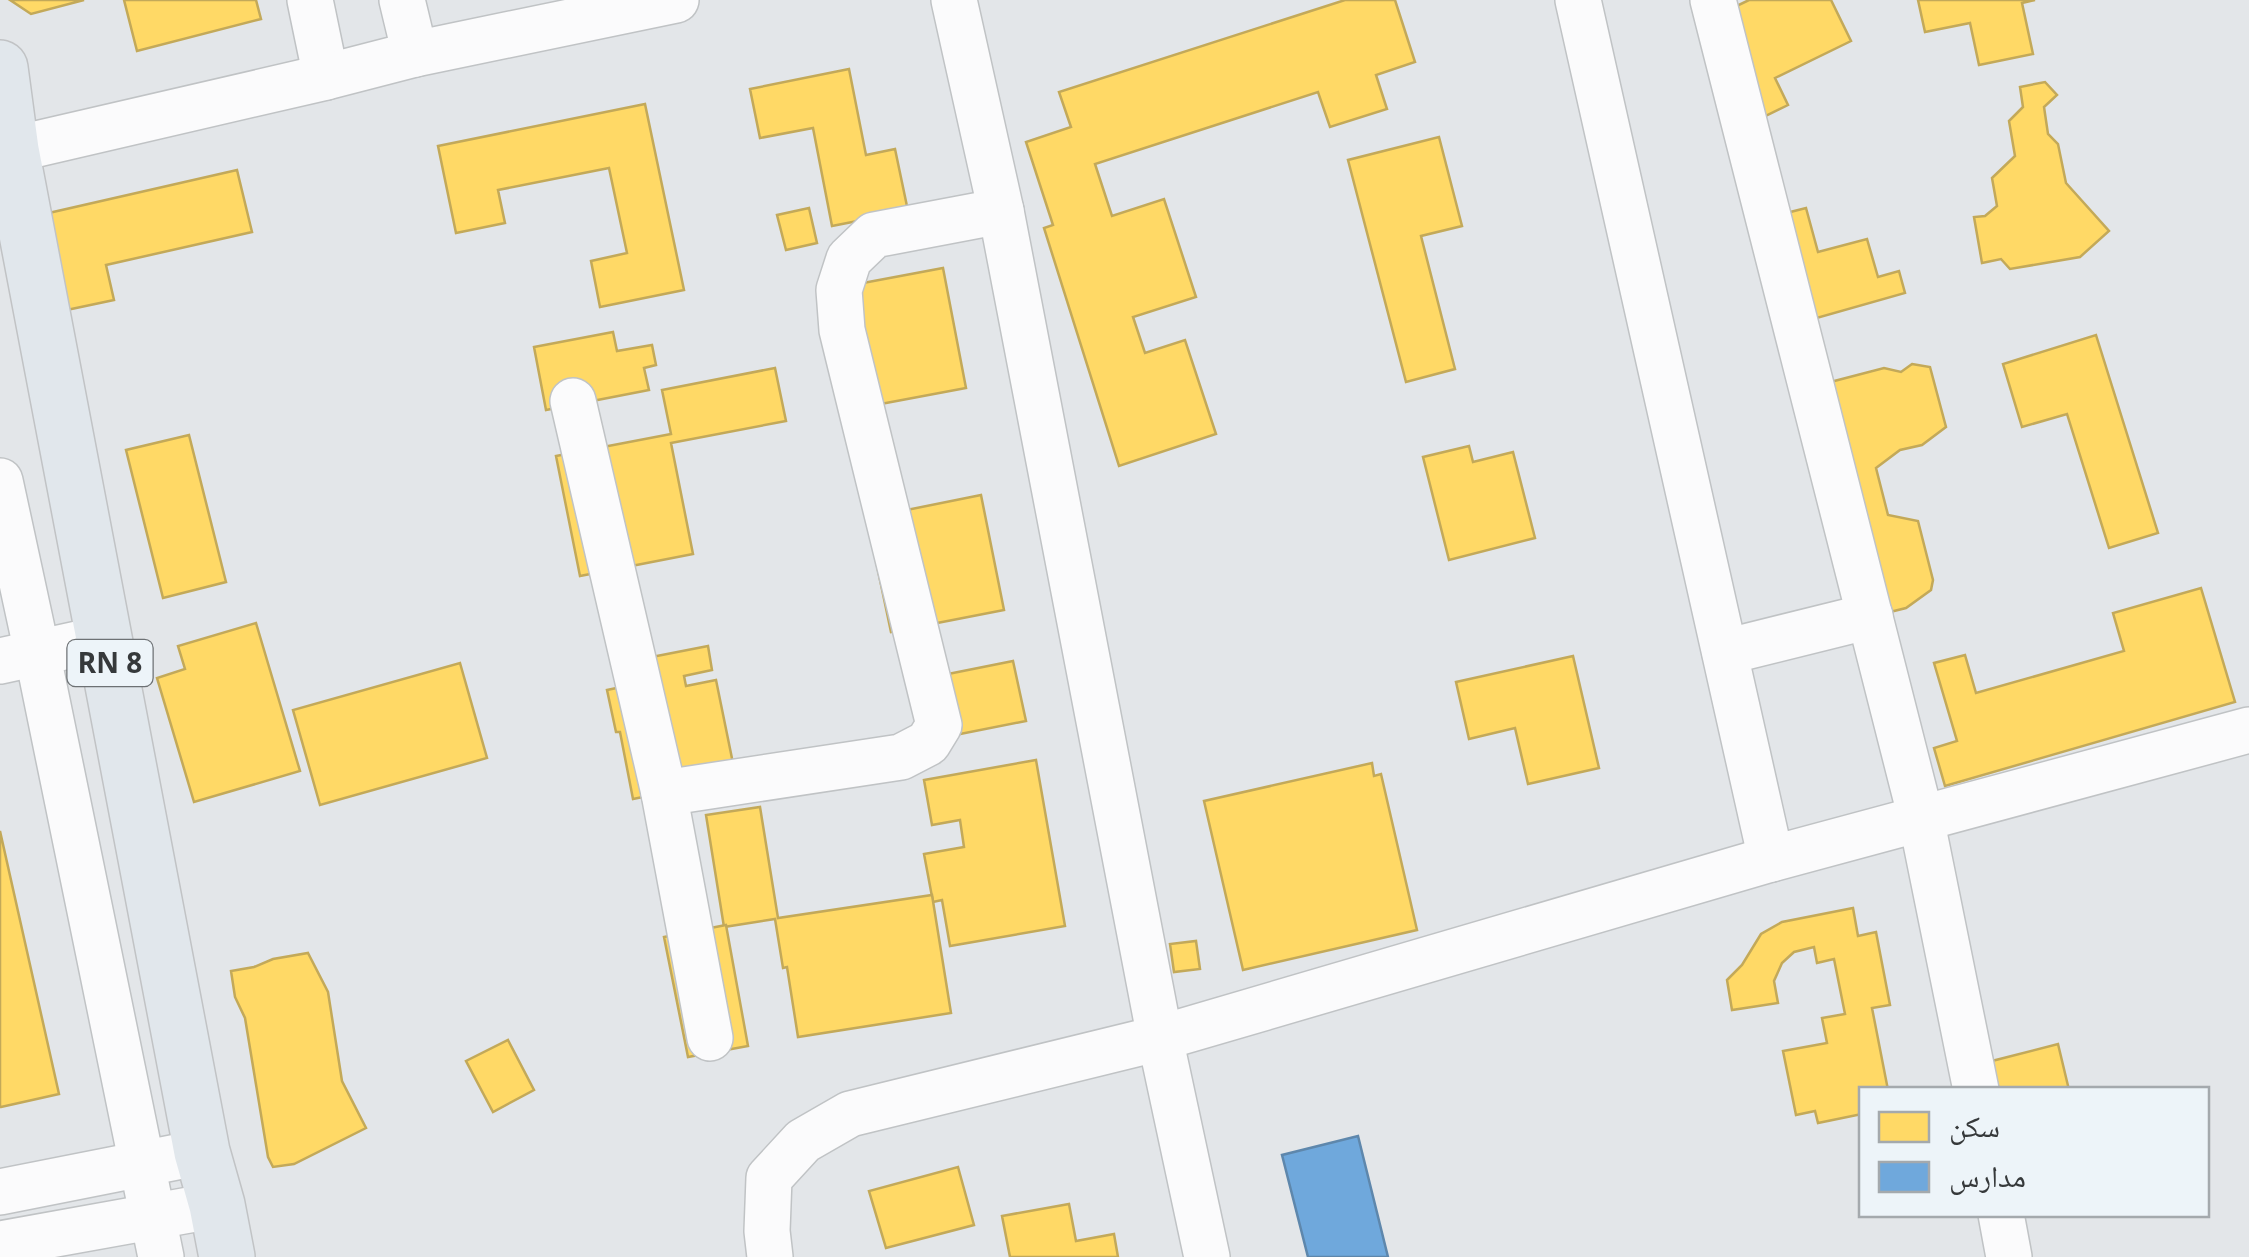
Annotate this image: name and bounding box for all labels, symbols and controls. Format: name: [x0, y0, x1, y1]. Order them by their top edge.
road number: RN 8: [68, 640, 152, 686]
legend: [1859, 1087, 2209, 1217]
text: سكن: [1949, 1105, 2000, 1146]
text: مدارس: [1949, 1155, 2026, 1196]

